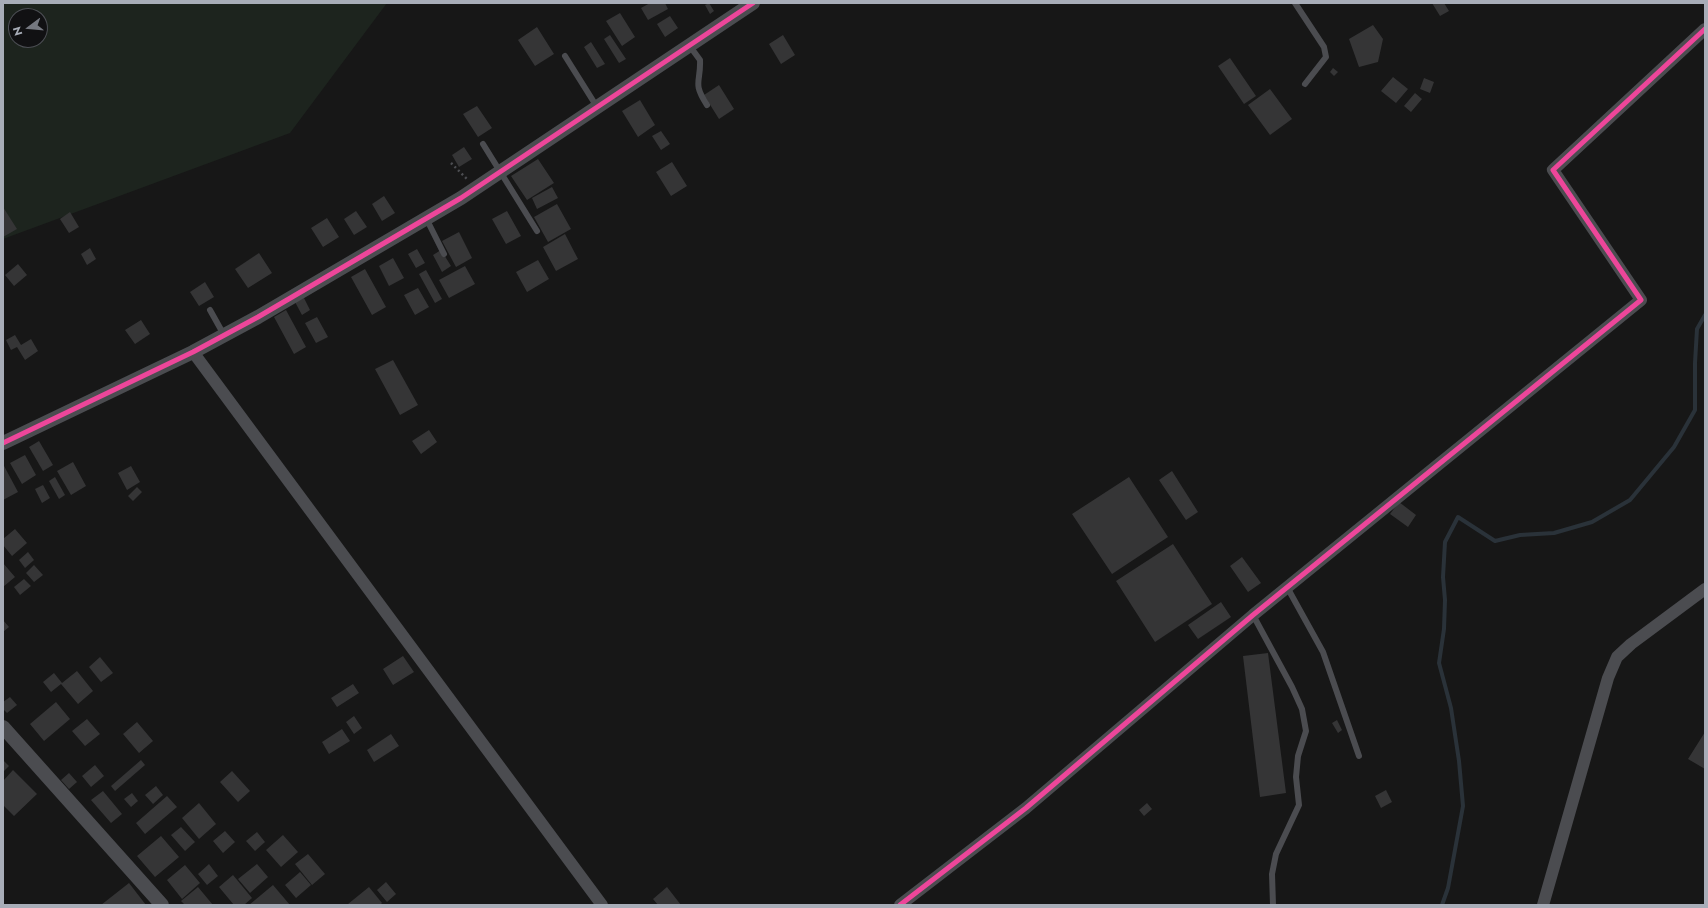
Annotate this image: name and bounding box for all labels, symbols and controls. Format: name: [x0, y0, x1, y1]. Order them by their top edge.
north arrow: [8, 8, 48, 48]
text: N: [9, 25, 26, 37]

